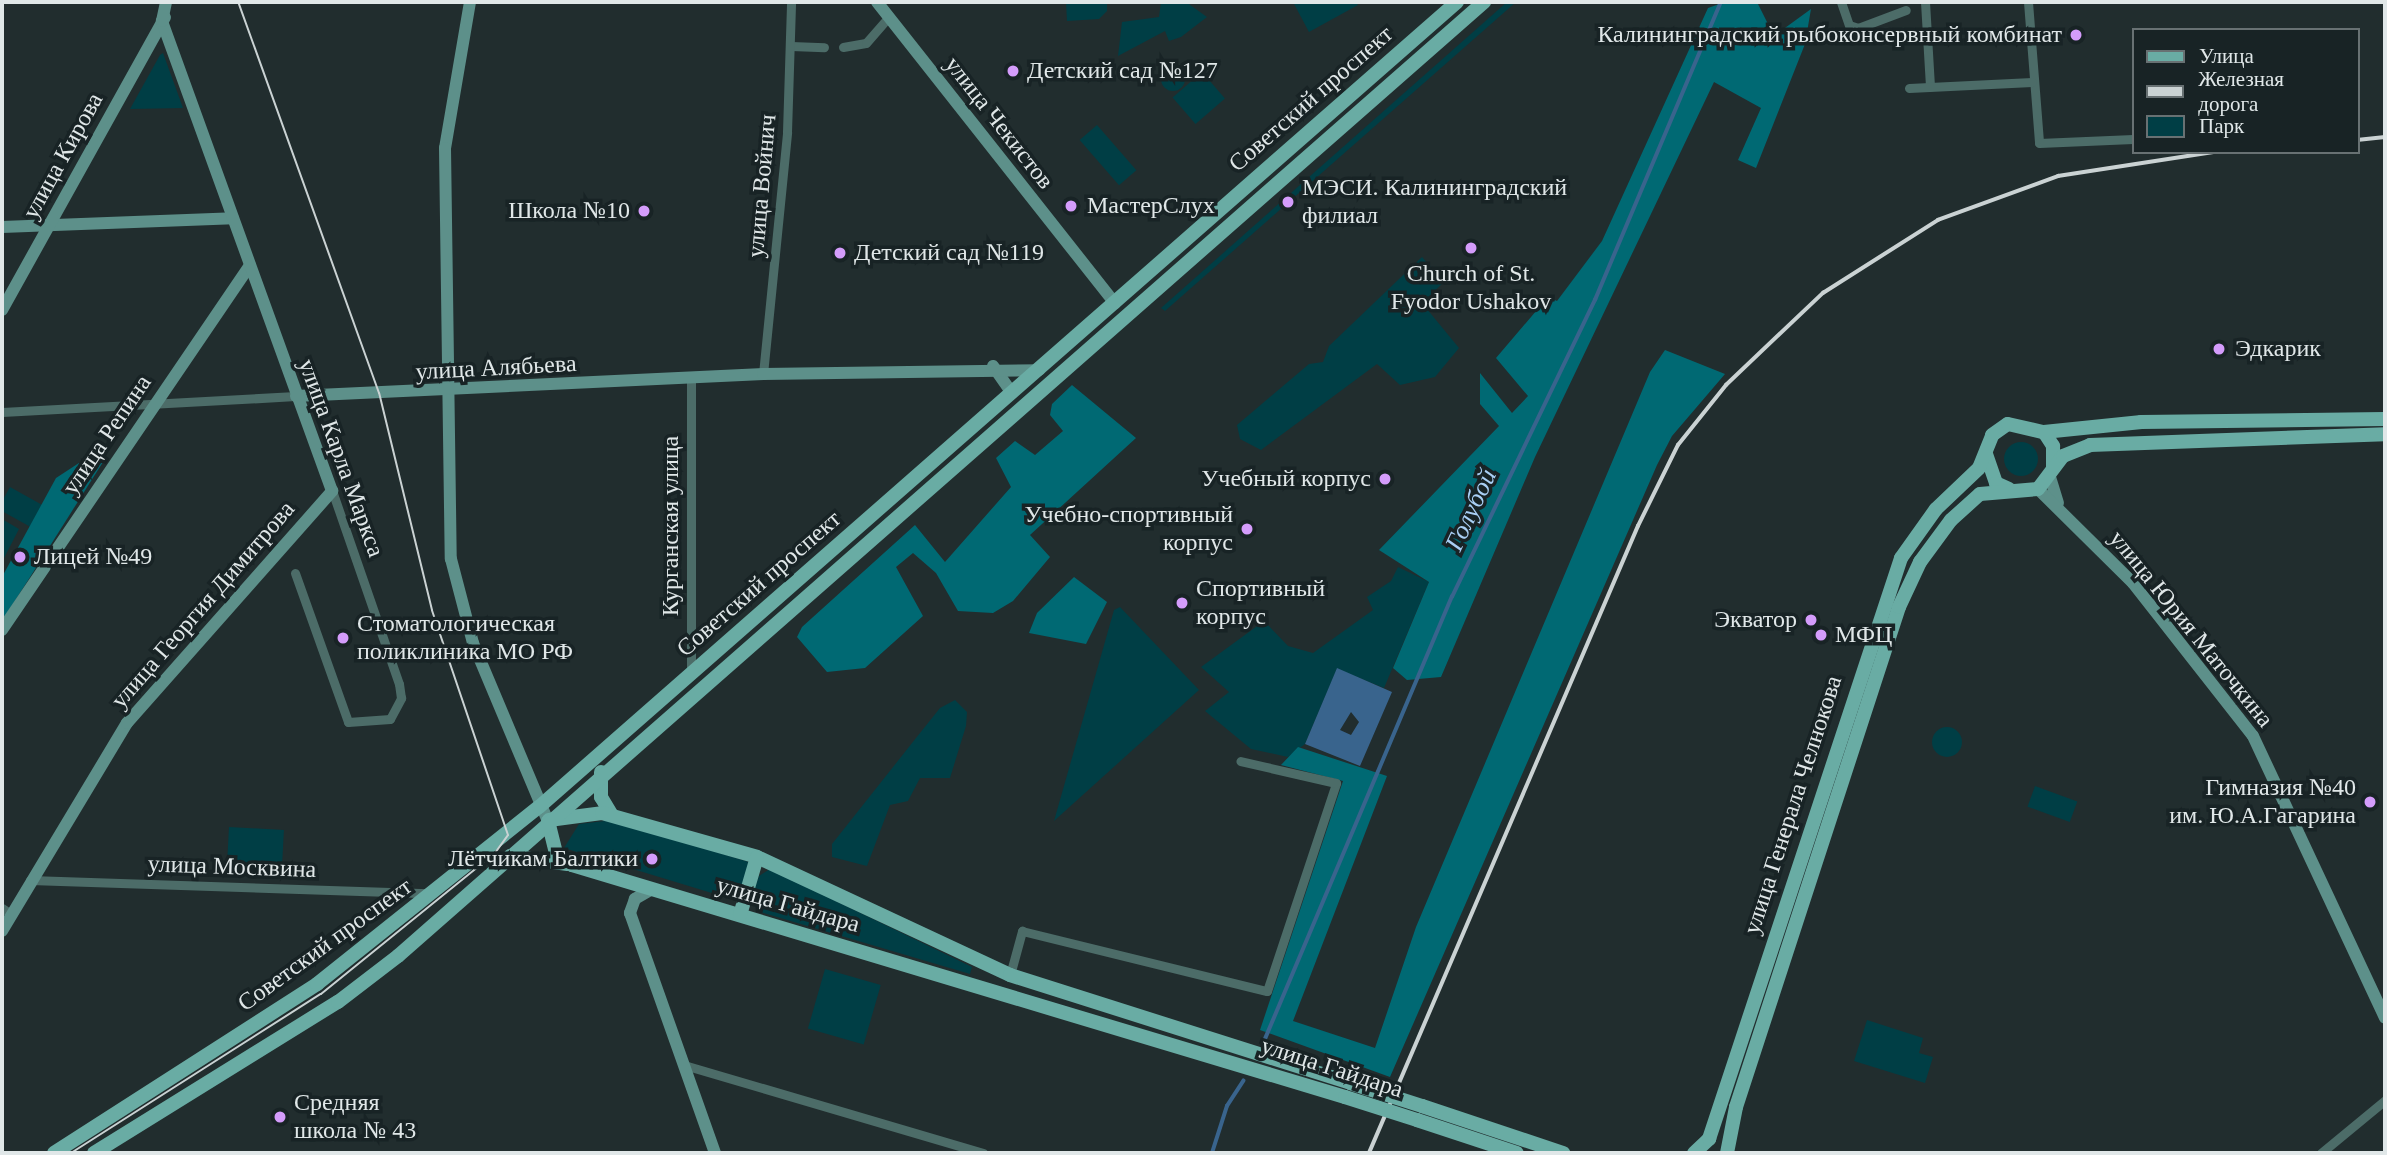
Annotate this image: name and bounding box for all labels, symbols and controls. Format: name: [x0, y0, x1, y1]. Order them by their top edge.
street label: Советский проспект: [1223, 20, 1399, 178]
place label: Калининградский рыбоконсервный комбинат: [1597, 21, 2062, 49]
marker: Калининградский рыбоконсервный комбинат: [2068, 27, 2084, 43]
legend: [2132, 28, 2359, 154]
text: Улица: [2199, 44, 2254, 68]
street label: улица Чекистов: [938, 51, 1060, 195]
place label: Детский сад №127: [1027, 57, 1218, 85]
marker: Детский сад №127: [1005, 63, 1021, 79]
text: Железная дорога: [2198, 67, 2284, 116]
street label: улица Кирова: [17, 88, 109, 224]
street label: улица Войнич: [741, 113, 783, 259]
text: Парк: [2199, 114, 2244, 138]
place label: МЭСИ. Калининградский филиал: [1302, 174, 1567, 230]
place label: МастерСлух: [1087, 192, 1215, 220]
marker: МЭСИ. Калининградский филиал: [1280, 194, 1296, 210]
marker: МастерСлух: [1061, 196, 1081, 216]
place label: Школа №10: [508, 197, 630, 225]
marker: Школа №10: [636, 203, 652, 219]
place label: Детский сад №119: [854, 239, 1044, 267]
marker: Church of St. Fyodor Ushakov: [1463, 240, 1479, 256]
marker: Детский сад №119: [832, 245, 848, 261]
place label: Church of St. Fyodor Ushakov: [1391, 260, 1551, 316]
place label: Эдкарик: [2235, 335, 2321, 363]
marker: Эдкарик: [2209, 339, 2229, 359]
street label: улица Алябьева: [415, 349, 577, 387]
street label: улица Карла Маркса: [292, 355, 390, 561]
street label: улица Репина: [56, 370, 158, 500]
street label: Курганская улица: [657, 436, 685, 616]
water label: Голубой: [1438, 464, 1504, 556]
place label: Учебный корпус: [1201, 465, 1371, 493]
marker: Учебный корпус: [1377, 471, 1393, 487]
street label: улица Георгия Димитрова: [105, 495, 301, 715]
place label: Учебно-спортивный корпус: [1025, 501, 1233, 557]
street label: Советский проспект: [671, 505, 847, 663]
marker: Учебно-спортивный корпус: [1239, 521, 1255, 537]
street label: улица Юрия Маточкина: [2103, 525, 2279, 733]
place label: Лицей №49: [34, 543, 152, 571]
marker: Лицей №49: [12, 549, 28, 565]
place label: Спортивный корпус: [1196, 575, 1325, 631]
marker: Спортивный корпус: [1174, 595, 1190, 611]
place label: Экватор: [1714, 606, 1797, 634]
place label: Стоматологическая поликлиника МО РФ: [357, 610, 573, 666]
marker: Экватор: [1803, 612, 1819, 628]
place label: МФЦ: [1835, 621, 1892, 649]
marker: МФЦ: [1813, 627, 1829, 643]
marker: Стоматологическая поликлиника МО РФ: [335, 630, 351, 646]
street label: улица Генерала Челнокова: [1738, 672, 1848, 938]
place label: Гимназия №40 им. Ю.А.Гагарина: [2169, 774, 2356, 830]
marker: Гимназия №40 им. Ю.А.Гагарина: [2362, 794, 2378, 810]
place label: Лётчикам Балтики: [448, 845, 638, 873]
street label: улица Москвина: [147, 850, 317, 884]
marker: Лётчикам Балтики: [644, 851, 660, 867]
street label: улица Гайдара: [713, 871, 863, 939]
street label: Советский проспект: [232, 872, 418, 1018]
street label: улица Гайдара: [1257, 1032, 1407, 1104]
place label: Средняя школа № 43: [294, 1089, 416, 1145]
marker: Средняя школа № 43: [272, 1109, 288, 1125]

